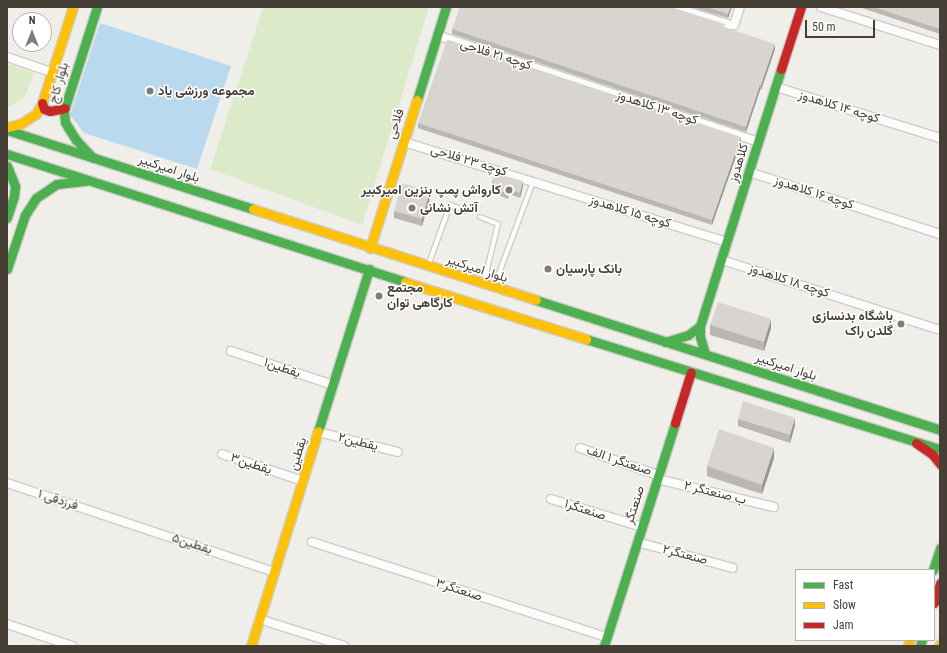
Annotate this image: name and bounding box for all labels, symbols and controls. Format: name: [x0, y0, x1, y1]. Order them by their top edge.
north arrow: [12, 12, 52, 52]
scale bar: [807, 12, 877, 38]
text: N: [29, 14, 35, 27]
text: 50 m: [812, 20, 836, 34]
street label: کوچه ۲۱ فلاحی: [458, 36, 534, 74]
street label: بلوار کاج: [46, 61, 72, 105]
place label: مجموعه ورزشی یاد: [158, 83, 254, 99]
marker: مجموعه ورزشی یاد: [145, 86, 155, 96]
street label: کوچه ۱۳ کلاهدوز: [614, 87, 700, 129]
street label: کوچه ۱۴ کلاهدوز: [797, 87, 881, 127]
street label: فلاحی: [384, 107, 408, 141]
street label: کوچه ۲۳ فلاحی: [429, 142, 509, 180]
street label: کلاهدوز: [726, 142, 752, 184]
street label: بلوار امیرکبیر: [136, 152, 202, 186]
street label: کوچه ۱۶ کلاهدوز: [772, 173, 856, 213]
place label: کارواش پمپ بنزین امیرکبیر: [361, 182, 501, 198]
marker: کارواش پمپ بنزین امیرکبیر: [504, 185, 514, 195]
street label: کوچه ۱۵ کلاهدوز: [587, 192, 673, 232]
place label: آتش نشانی: [420, 200, 478, 216]
marker: آتش نشانی: [407, 203, 417, 213]
street label: بلوار امیرکبیر: [444, 252, 510, 286]
place label: بانک پارسیان: [556, 261, 622, 277]
street label: کوچه ۱۸ کلاهدوز: [747, 261, 831, 301]
marker: بانک پارسیان: [543, 264, 553, 274]
place label: مجتمع کارگاهی توان: [387, 281, 453, 312]
marker: مجتمع کارگاهی توان: [374, 291, 384, 301]
place label: باشگاه بدنسازی گلدن راک: [812, 309, 893, 340]
marker: باشگاه بدنسازی گلدن راک: [896, 319, 906, 329]
street label: بلوار امیرکبیر: [753, 350, 819, 384]
street label: یقطین۱: [262, 355, 302, 381]
street label: یقطین۲: [336, 430, 380, 454]
street label: یقطین: [286, 436, 310, 472]
street label: صنعتگر ۱ الف: [584, 443, 654, 479]
street label: یقطین۳: [228, 450, 274, 478]
street label: ۲ ب صنعتگر: [682, 478, 748, 508]
street label: صنعتگر: [622, 484, 648, 526]
street label: فرزدقی ۱: [36, 486, 80, 514]
street label: صنعتگر۱: [562, 496, 608, 524]
street label: یقطین۵: [170, 530, 214, 558]
street label: صنعتگر۲: [661, 541, 709, 569]
legend: [795, 569, 935, 641]
street label: صنعتگر۳: [434, 575, 484, 605]
text: Fast: [833, 578, 853, 592]
text: Slow: [833, 598, 856, 612]
text: Jam: [833, 618, 854, 632]

